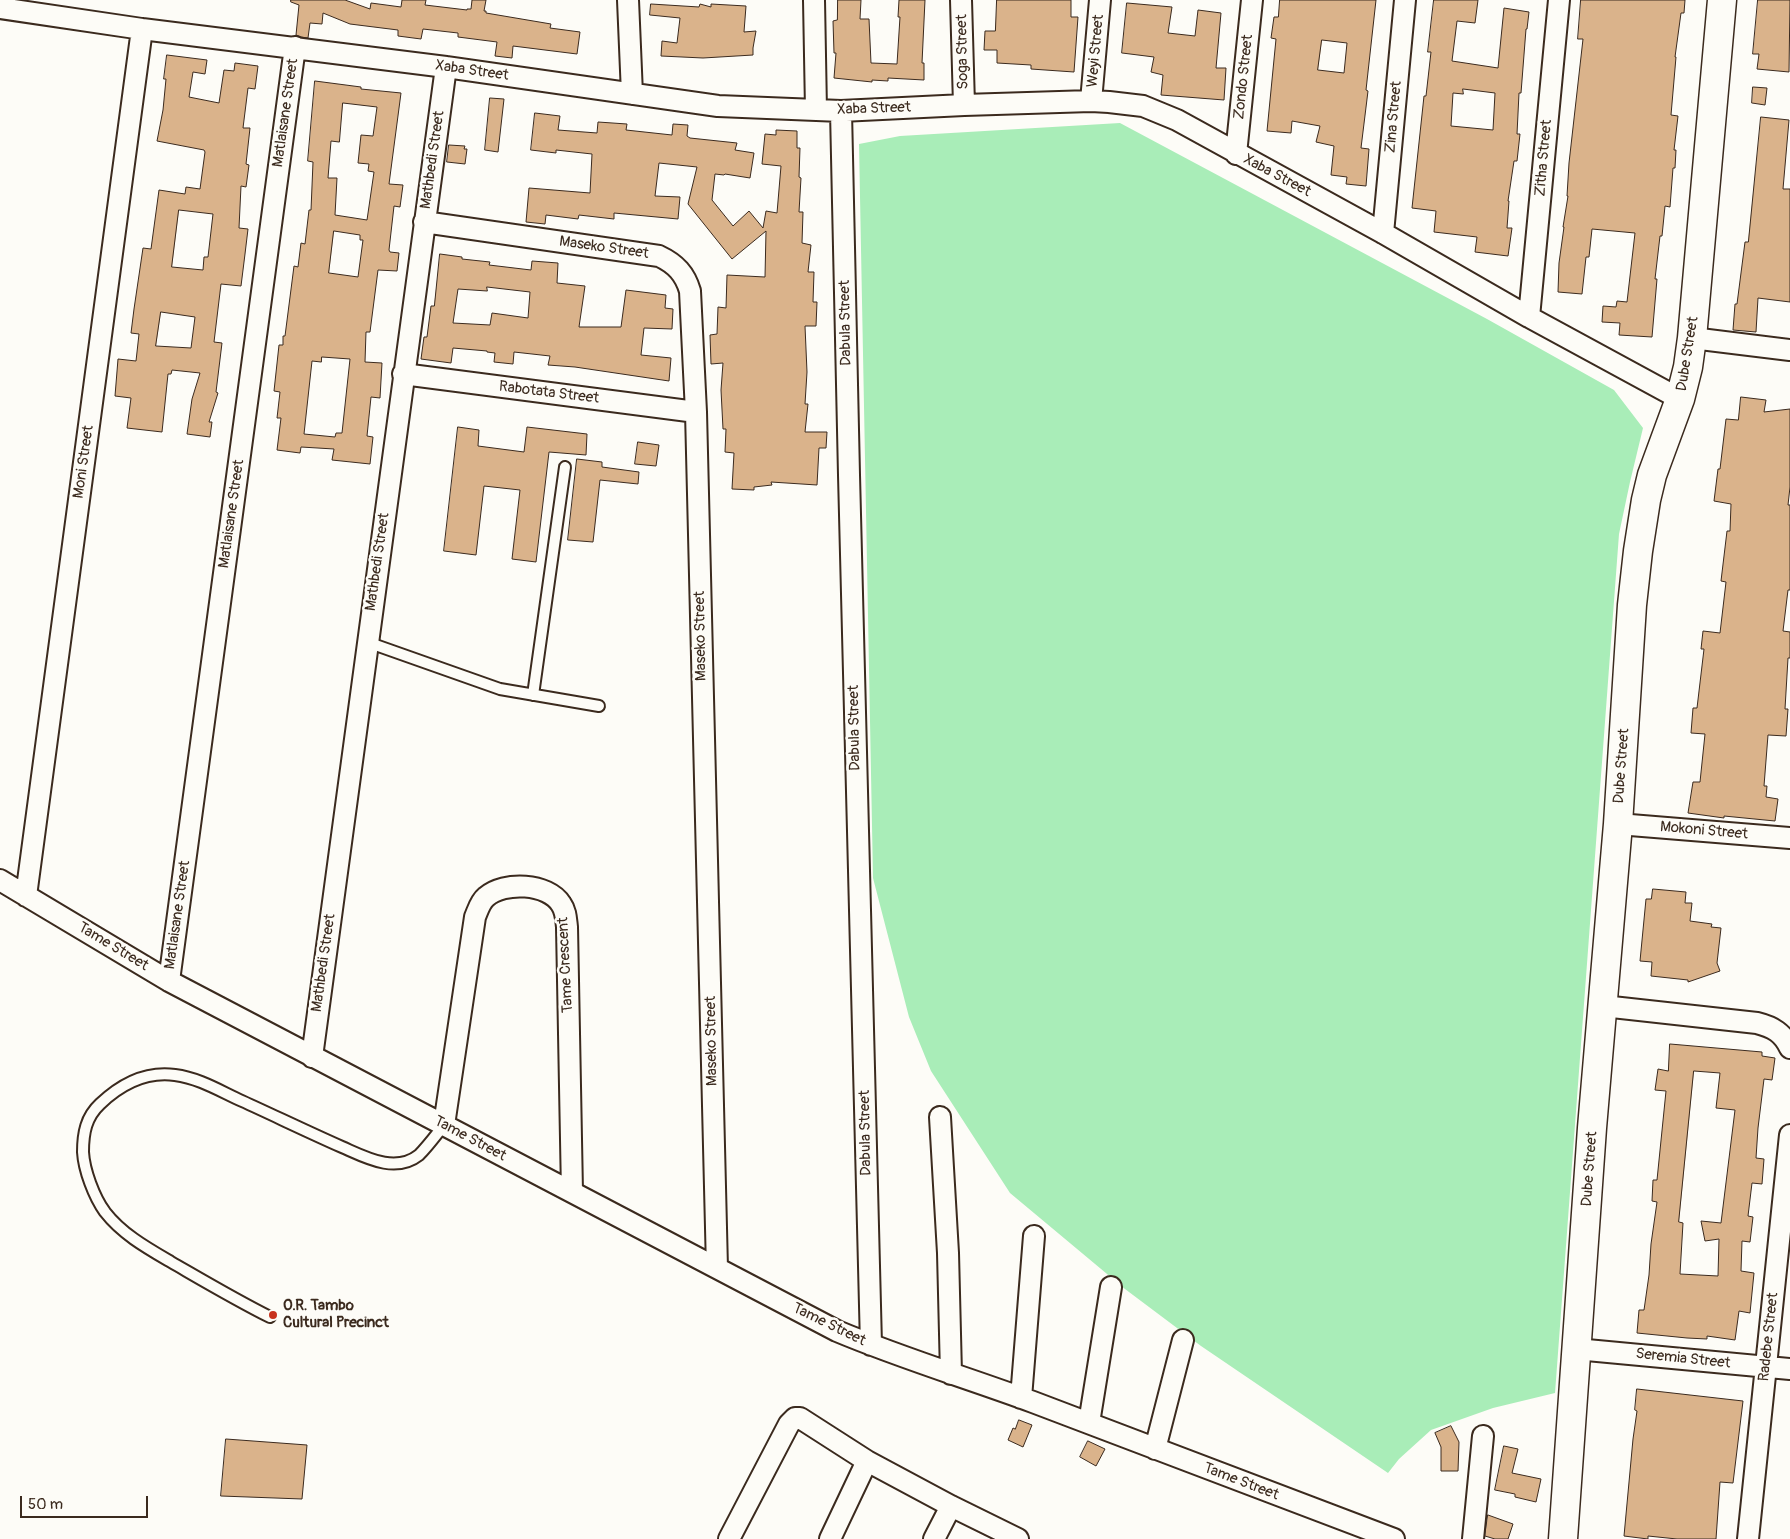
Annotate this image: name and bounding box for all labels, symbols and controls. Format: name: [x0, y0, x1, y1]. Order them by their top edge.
street label: Soga Street: [953, 14, 973, 90]
street label: Weyi Street: [1084, 14, 1108, 88]
street label: Zondo Street: [1231, 34, 1257, 120]
street label: Matlaisane Street: [269, 57, 303, 169]
street label: Xaba Street: [434, 57, 510, 85]
street label: Zina Street: [1382, 80, 1406, 154]
street label: Xaba Street: [837, 99, 911, 119]
street label: Mathbedi Street: [417, 110, 449, 210]
street label: Zitha Street: [1532, 119, 1556, 197]
street label: Xaba Street: [1240, 151, 1314, 201]
street label: Maseko Street: [558, 233, 650, 263]
street label: Dabula Street: [836, 280, 856, 366]
street label: Dube Street: [1673, 315, 1703, 393]
street label: Rabotata Street: [498, 378, 600, 408]
street label: Moni Street: [70, 424, 98, 500]
street label: Matlaisane Street: [215, 458, 249, 570]
street label: Mathbedi Street: [362, 512, 394, 612]
street label: Maseko Street: [691, 591, 711, 681]
street label: Dabula Street: [845, 685, 865, 771]
street label: Dube Street: [1610, 728, 1634, 804]
street label: Mokoni Street: [1659, 818, 1749, 844]
street label: Matlaisane Street: [161, 859, 195, 971]
street label: Mathbedi Street: [308, 913, 340, 1013]
street label: Tame Crescent: [555, 917, 577, 1013]
street label: Tame Street: [74, 919, 152, 975]
street label: Maseko Street: [702, 996, 722, 1086]
street label: Dabula Street: [856, 1090, 876, 1176]
street label: Tame Street: [431, 1112, 509, 1166]
street label: Dube Street: [1578, 1131, 1602, 1207]
street label: Radebe Street: [1755, 1292, 1783, 1382]
place label: O.R. Tambo Cultural Precinct: [283, 1297, 389, 1332]
street label: Tame Street: [790, 1300, 868, 1350]
marker: O.R. Tambo Cultural Precinct: [267, 1309, 279, 1321]
street label: Seremia Street: [1635, 1345, 1731, 1373]
street label: Tame Street: [1201, 1459, 1281, 1505]
scale bar: [22, 1486, 150, 1518]
text: 50 m: [28, 1495, 63, 1514]

